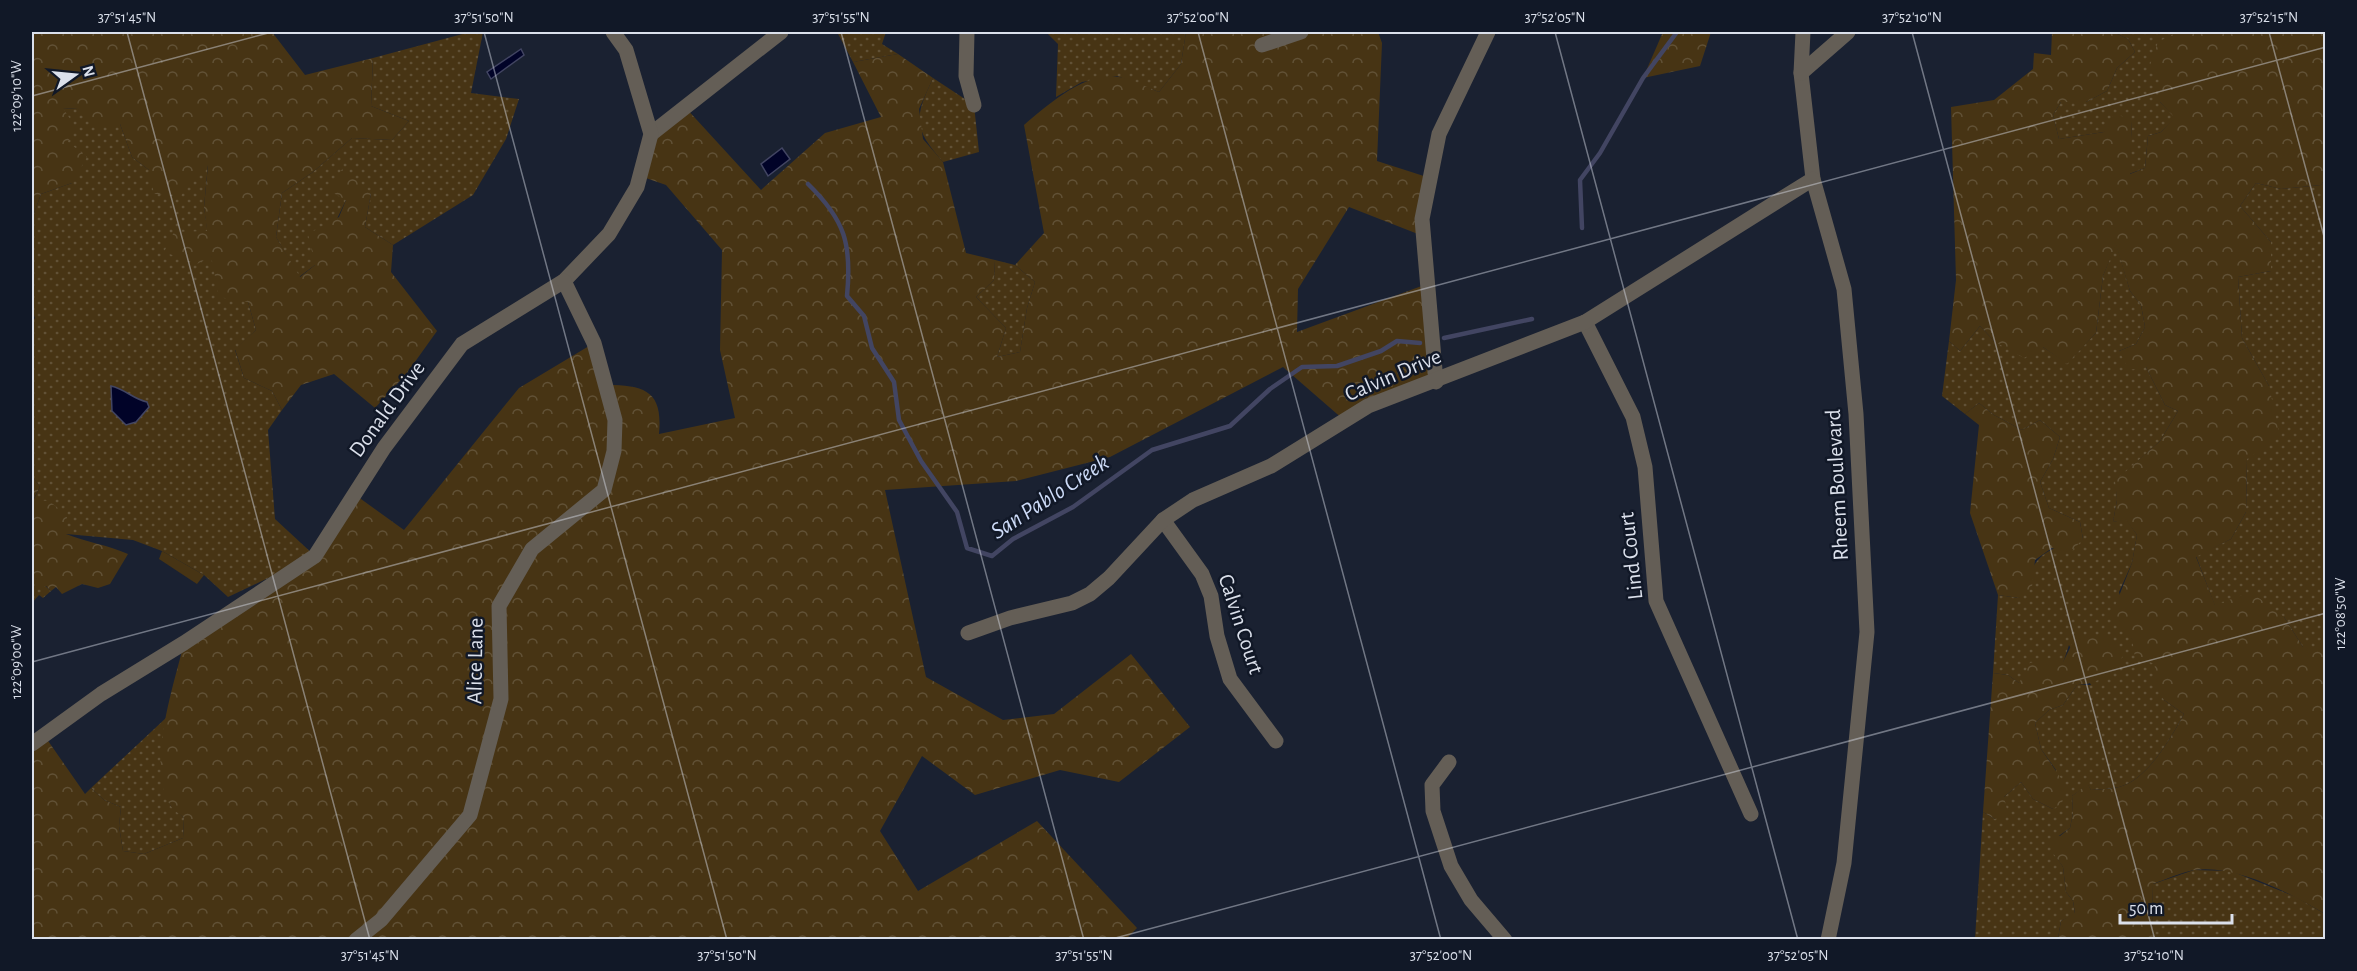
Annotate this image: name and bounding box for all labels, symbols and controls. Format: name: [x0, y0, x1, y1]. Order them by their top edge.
text: 37°51'45"N: [98, 10, 156, 25]
text: 37°51'50"N: [454, 10, 514, 25]
text: 37°51'55"N: [812, 10, 870, 25]
text: 37°52'00"N: [1167, 10, 1229, 25]
text: 37°52'05"N: [1524, 10, 1586, 25]
text: 37°52'10"N: [1882, 10, 1942, 25]
text: 37°52'15"N: [2240, 10, 2298, 25]
north arrow: [45, 45, 105, 105]
text: 122°09'10"W: [9, 60, 24, 132]
text: N: [79, 64, 98, 79]
street label: Calvin Drive: [1342, 345, 1444, 405]
street label: Donald Drive: [345, 357, 429, 461]
street label: Rheem Boulevard: [1822, 409, 1852, 561]
water label: San Pablo Creek: [987, 450, 1113, 544]
street label: Lind Court: [1615, 511, 1647, 601]
street label: Calvin Court: [1215, 571, 1267, 677]
text: 122°08'50"W: [2333, 577, 2348, 650]
street label: Alice Lane: [463, 618, 487, 704]
text: 122°09'00"W: [9, 624, 24, 699]
scale bar: [2120, 887, 2232, 925]
text: 50 m: [2129, 900, 2163, 918]
text: 37°51'45"N: [341, 948, 399, 963]
text: 37°51'50"N: [697, 948, 757, 963]
text: 37°51'55"N: [1055, 948, 1113, 963]
text: 37°52'00"N: [1410, 948, 1472, 963]
text: 37°52'05"N: [1767, 948, 1829, 963]
text: 37°52'10"N: [2124, 948, 2184, 963]

